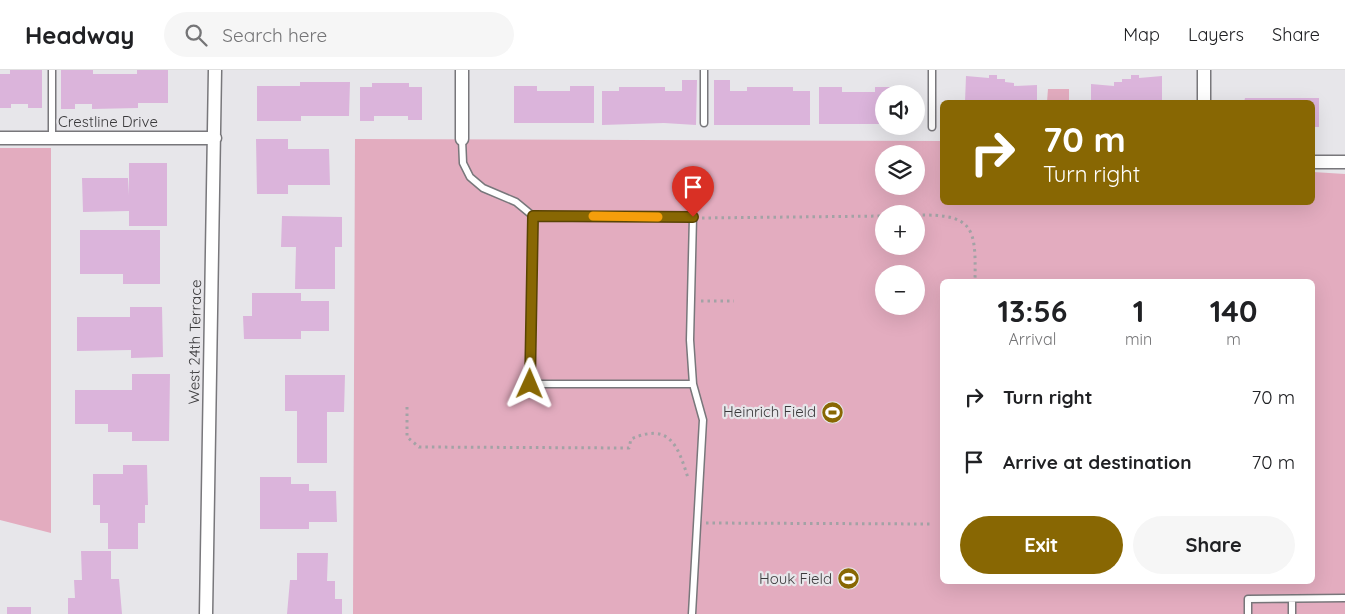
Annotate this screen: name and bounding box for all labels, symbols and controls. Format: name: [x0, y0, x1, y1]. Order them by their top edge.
search box: [164, 12, 514, 57]
text: Headway: [25, 20, 134, 50]
icon: search: [182, 21, 210, 49]
text: Search here: [222, 23, 327, 47]
text: Map: [1123, 23, 1160, 46]
text: Layers: [1188, 23, 1244, 46]
text: Share: [1272, 23, 1320, 46]
map controls: [875, 85, 925, 315]
button: sound: [875, 85, 925, 135]
street label: Crestline Drive: [58, 112, 158, 131]
text: 70 m: [1043, 117, 1126, 161]
icon: right: [960, 120, 1025, 185]
button: layers: [875, 145, 925, 195]
text: Turn right: [1043, 160, 1140, 188]
pin: [672, 166, 714, 217]
icon: arrive: [679, 173, 707, 201]
button: +: [875, 205, 925, 255]
button: −: [875, 265, 925, 315]
street label: West 24th Terrace: [184, 279, 205, 405]
text: 13:56: [998, 292, 1067, 330]
text: 1: [1133, 292, 1144, 330]
text: 140: [1210, 292, 1257, 330]
text: Arrival: [1009, 329, 1056, 349]
text: min: [1125, 329, 1152, 349]
text: m: [1226, 329, 1241, 349]
position arrow: [503, 357, 555, 409]
icon: right: [960, 383, 988, 411]
text: Turn right: [1003, 385, 1092, 409]
text: 70 m: [1251, 385, 1295, 409]
sports icon: Heinrich Field: [820, 400, 844, 424]
place label: Heinrich Field: [723, 402, 816, 421]
icon: arrive: [960, 448, 988, 476]
text: Arrive at destination: [1003, 450, 1192, 474]
text: 70 m: [1251, 450, 1295, 474]
button: Exit: [960, 516, 1123, 574]
button: Share: [1133, 516, 1295, 574]
sports icon: Houk Field: [836, 567, 860, 591]
place label: Houk Field: [759, 569, 832, 588]

